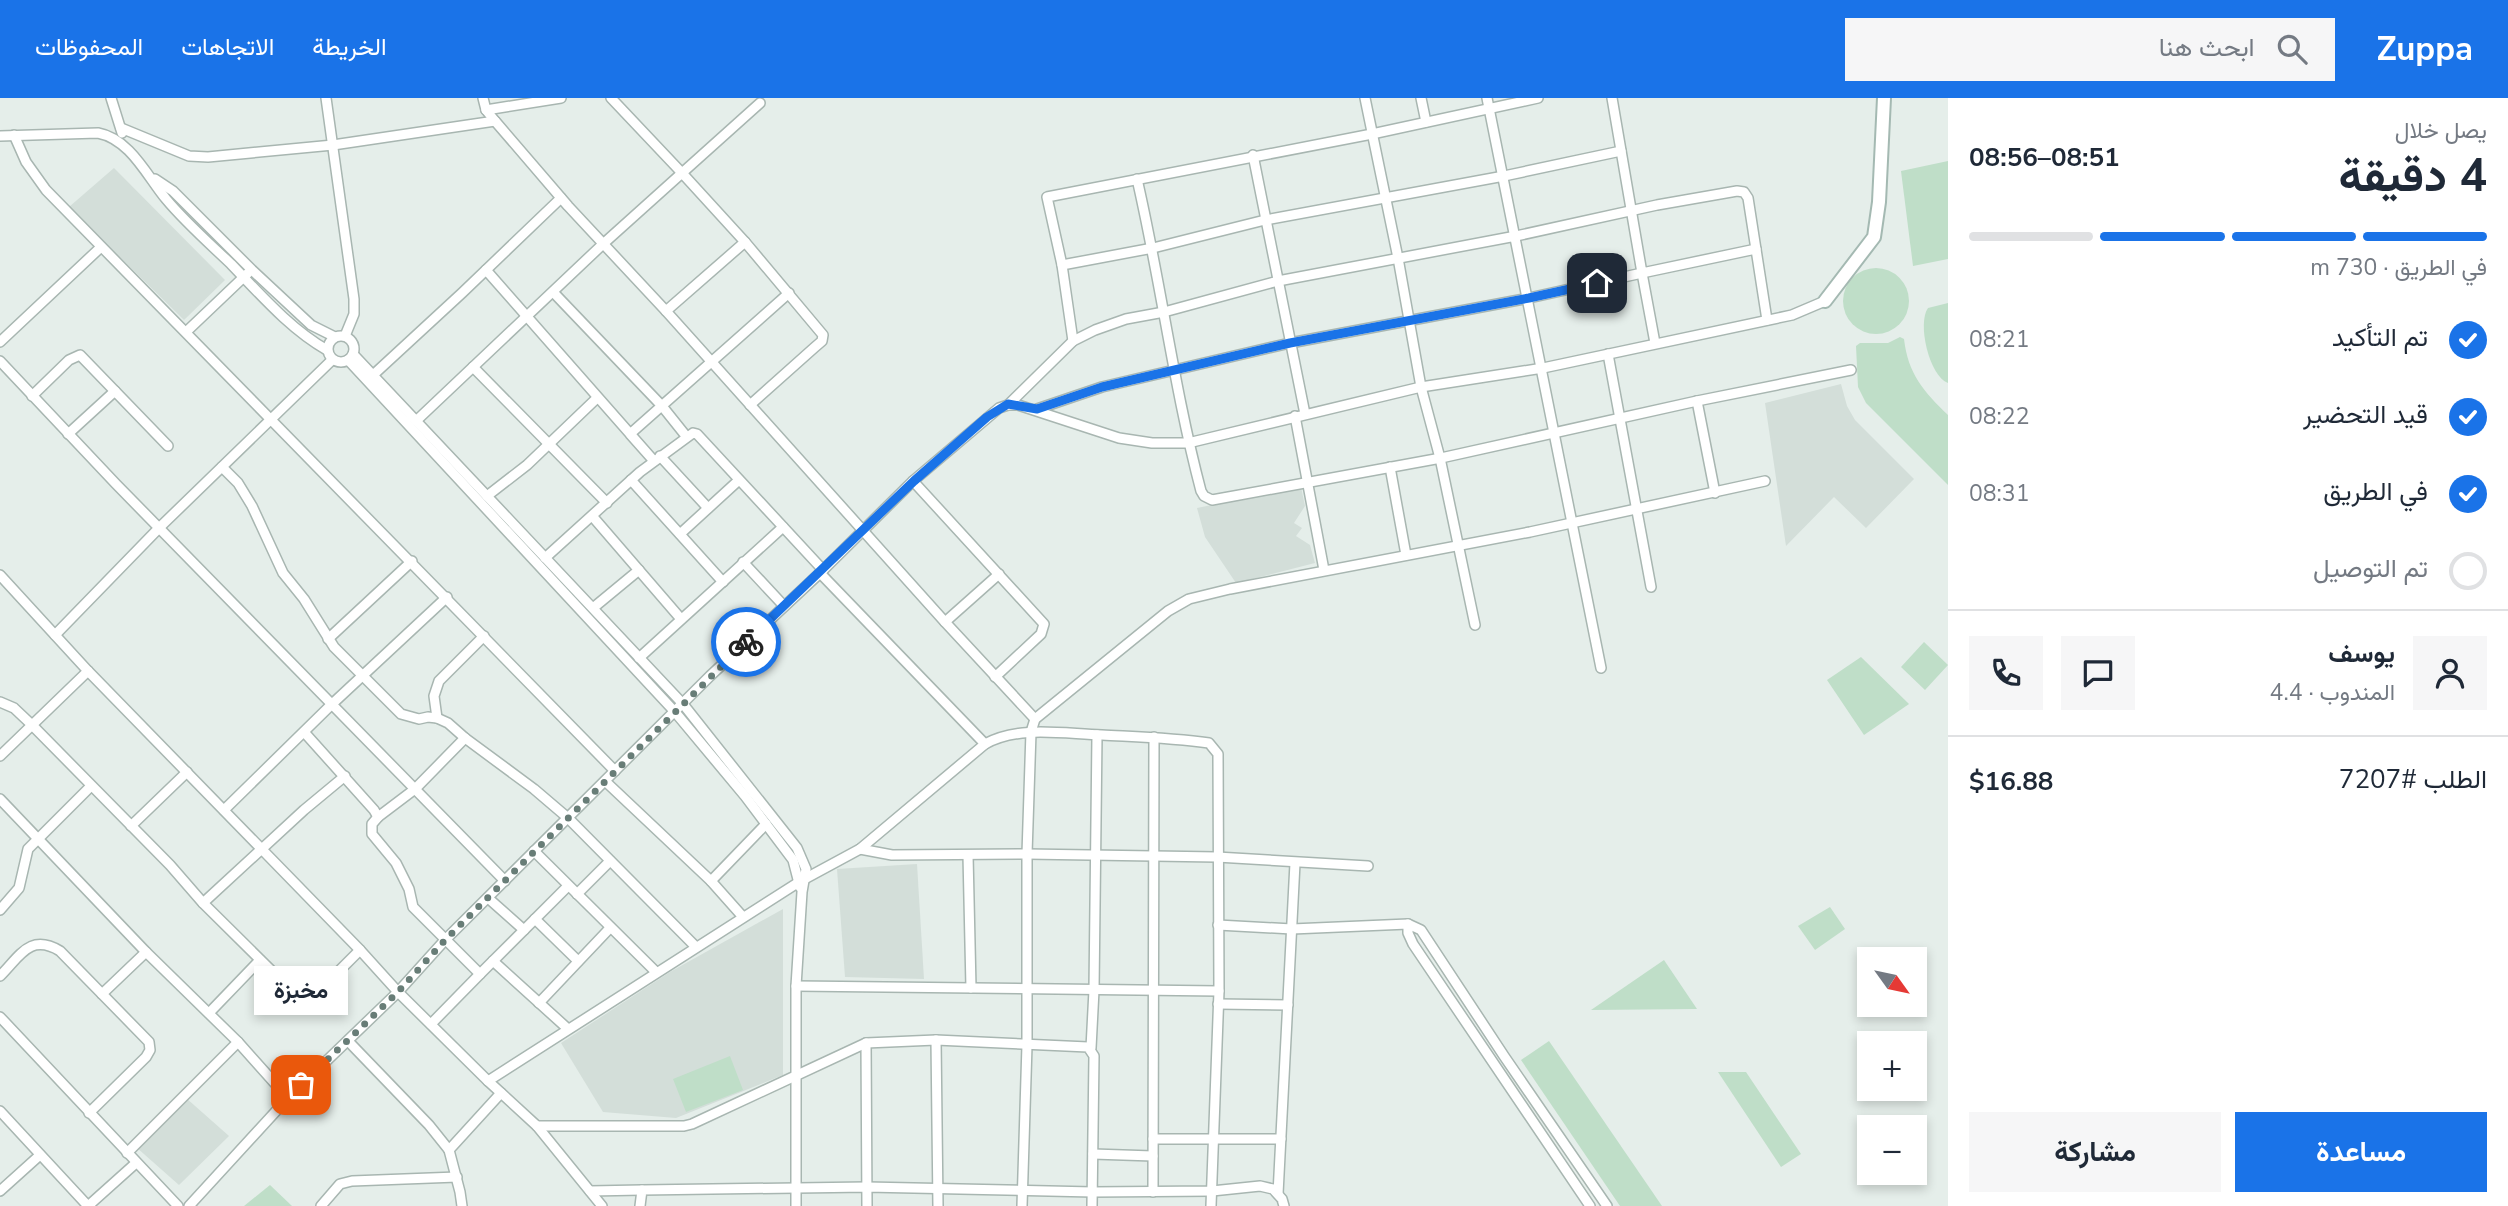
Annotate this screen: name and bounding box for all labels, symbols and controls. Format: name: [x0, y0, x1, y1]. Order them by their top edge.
search box: [1845, 18, 2335, 81]
text: Zuppa: [2377, 27, 2473, 72]
text: ابحث هنا: [2159, 30, 2255, 65]
icon: search: [2273, 30, 2311, 68]
text: المحفوظات: [35, 31, 143, 63]
text: الاتجاهات: [181, 31, 274, 63]
text: الخريطة: [312, 31, 387, 63]
text: يصل خلال: [2395, 115, 2487, 146]
text: 08:51–08:56: [1969, 140, 2120, 175]
text: 4 دقيقة: [2339, 144, 2487, 207]
text: في الطريق · 730 m: [2310, 252, 2487, 283]
pin: [1567, 253, 1627, 313]
icon: home: [1578, 264, 1616, 302]
text: تم التأكيد: [2332, 320, 2428, 355]
icon: check: [2449, 321, 2487, 359]
text: 08:21: [1969, 324, 2029, 355]
text: قيد التحضير: [2303, 397, 2428, 432]
icon: check: [2449, 398, 2487, 436]
text: 08:22: [1969, 401, 2029, 432]
text: في الطريق: [2323, 474, 2428, 509]
icon: check: [2449, 475, 2487, 513]
text: 08:31: [1969, 478, 2029, 509]
text: تم التوصيل: [2313, 551, 2428, 586]
courier: [711, 607, 781, 677]
icon: bike: [727, 623, 765, 661]
button: phone: [1969, 636, 2043, 710]
button: chat: [2061, 636, 2135, 710]
text: يوسف: [2328, 636, 2395, 671]
button: person: [2413, 636, 2487, 710]
text: المندوب · 4.4: [2270, 677, 2395, 708]
text: الطلب #7207: [2339, 762, 2487, 797]
text: $16.88: [1969, 764, 2053, 799]
north arrow: [1857, 947, 1927, 1017]
map controls: [1857, 947, 1927, 1185]
callout: مخبزة: [254, 966, 348, 1015]
text: مخبزة: [274, 975, 328, 1006]
button: +: [1857, 1031, 1927, 1101]
pin: [271, 1055, 331, 1115]
icon: bag: [282, 1066, 320, 1104]
button: مشاركة: [1969, 1112, 2221, 1192]
button: مساعدة: [2235, 1112, 2487, 1192]
button: −: [1857, 1115, 1927, 1185]

